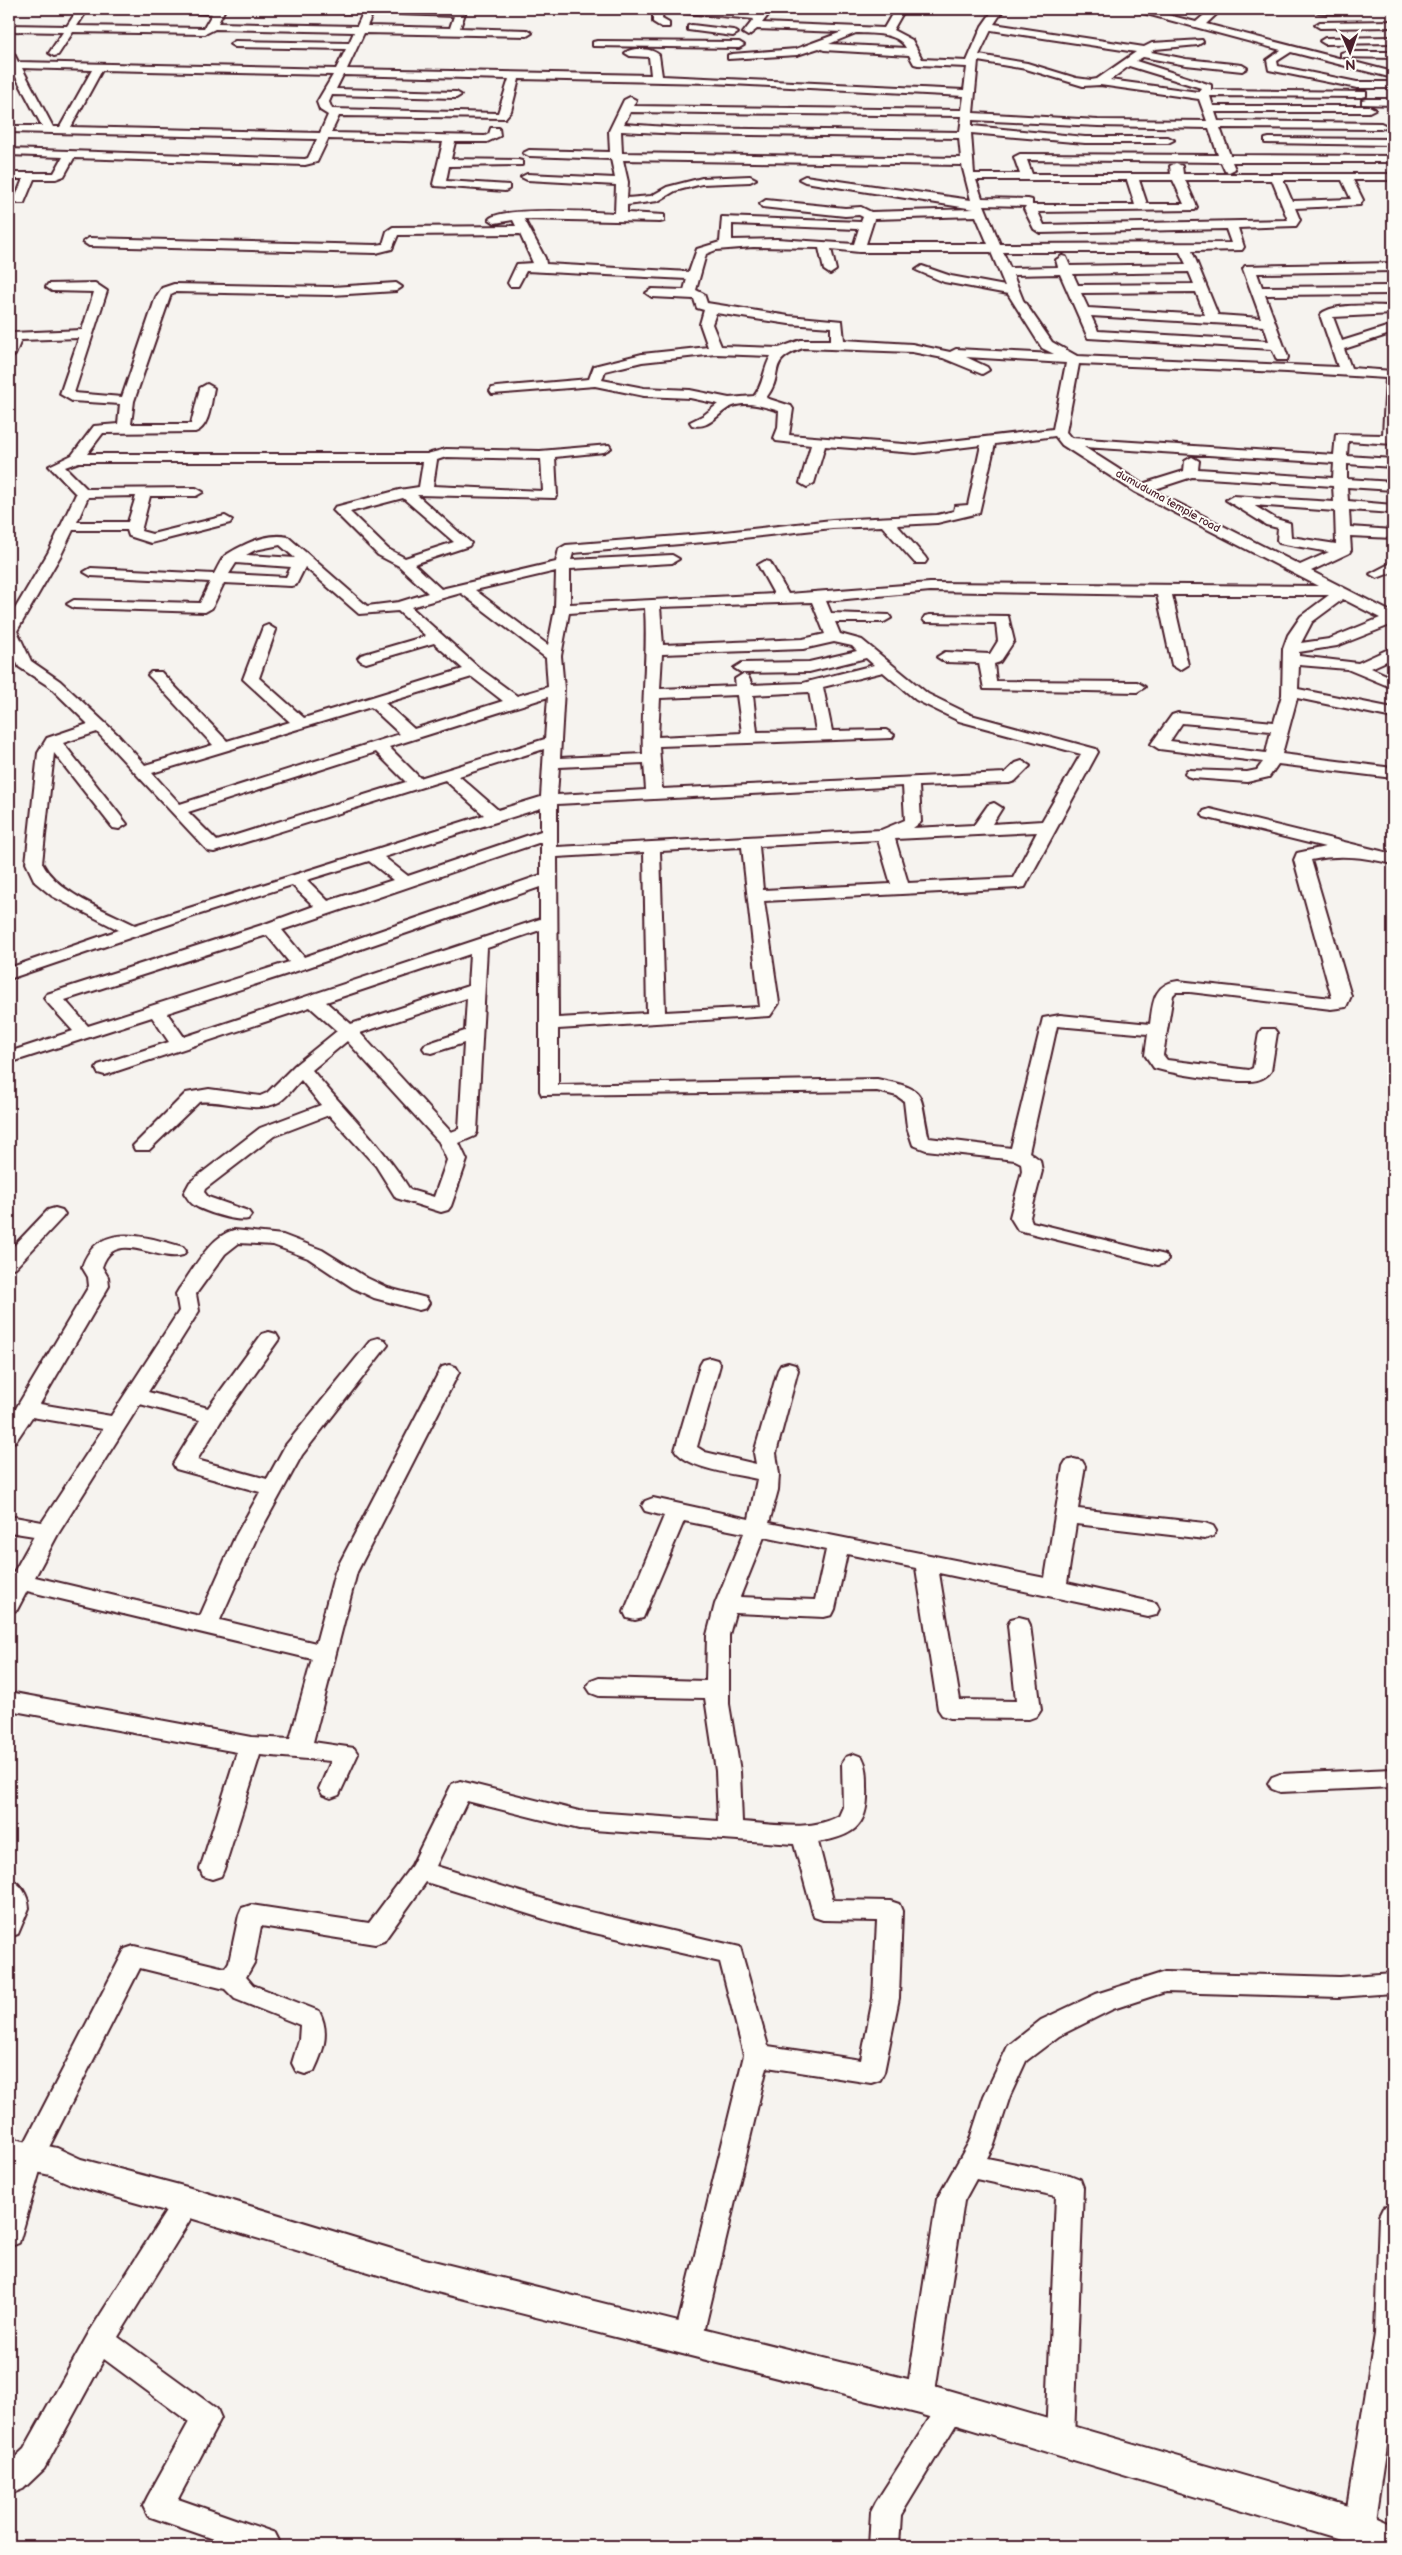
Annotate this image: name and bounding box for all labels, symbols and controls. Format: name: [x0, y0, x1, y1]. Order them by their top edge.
north arrow: [1324, 28, 1374, 78]
text: N: [1345, 56, 1356, 73]
street label: dumuduma temple road: [1113, 467, 1223, 535]

